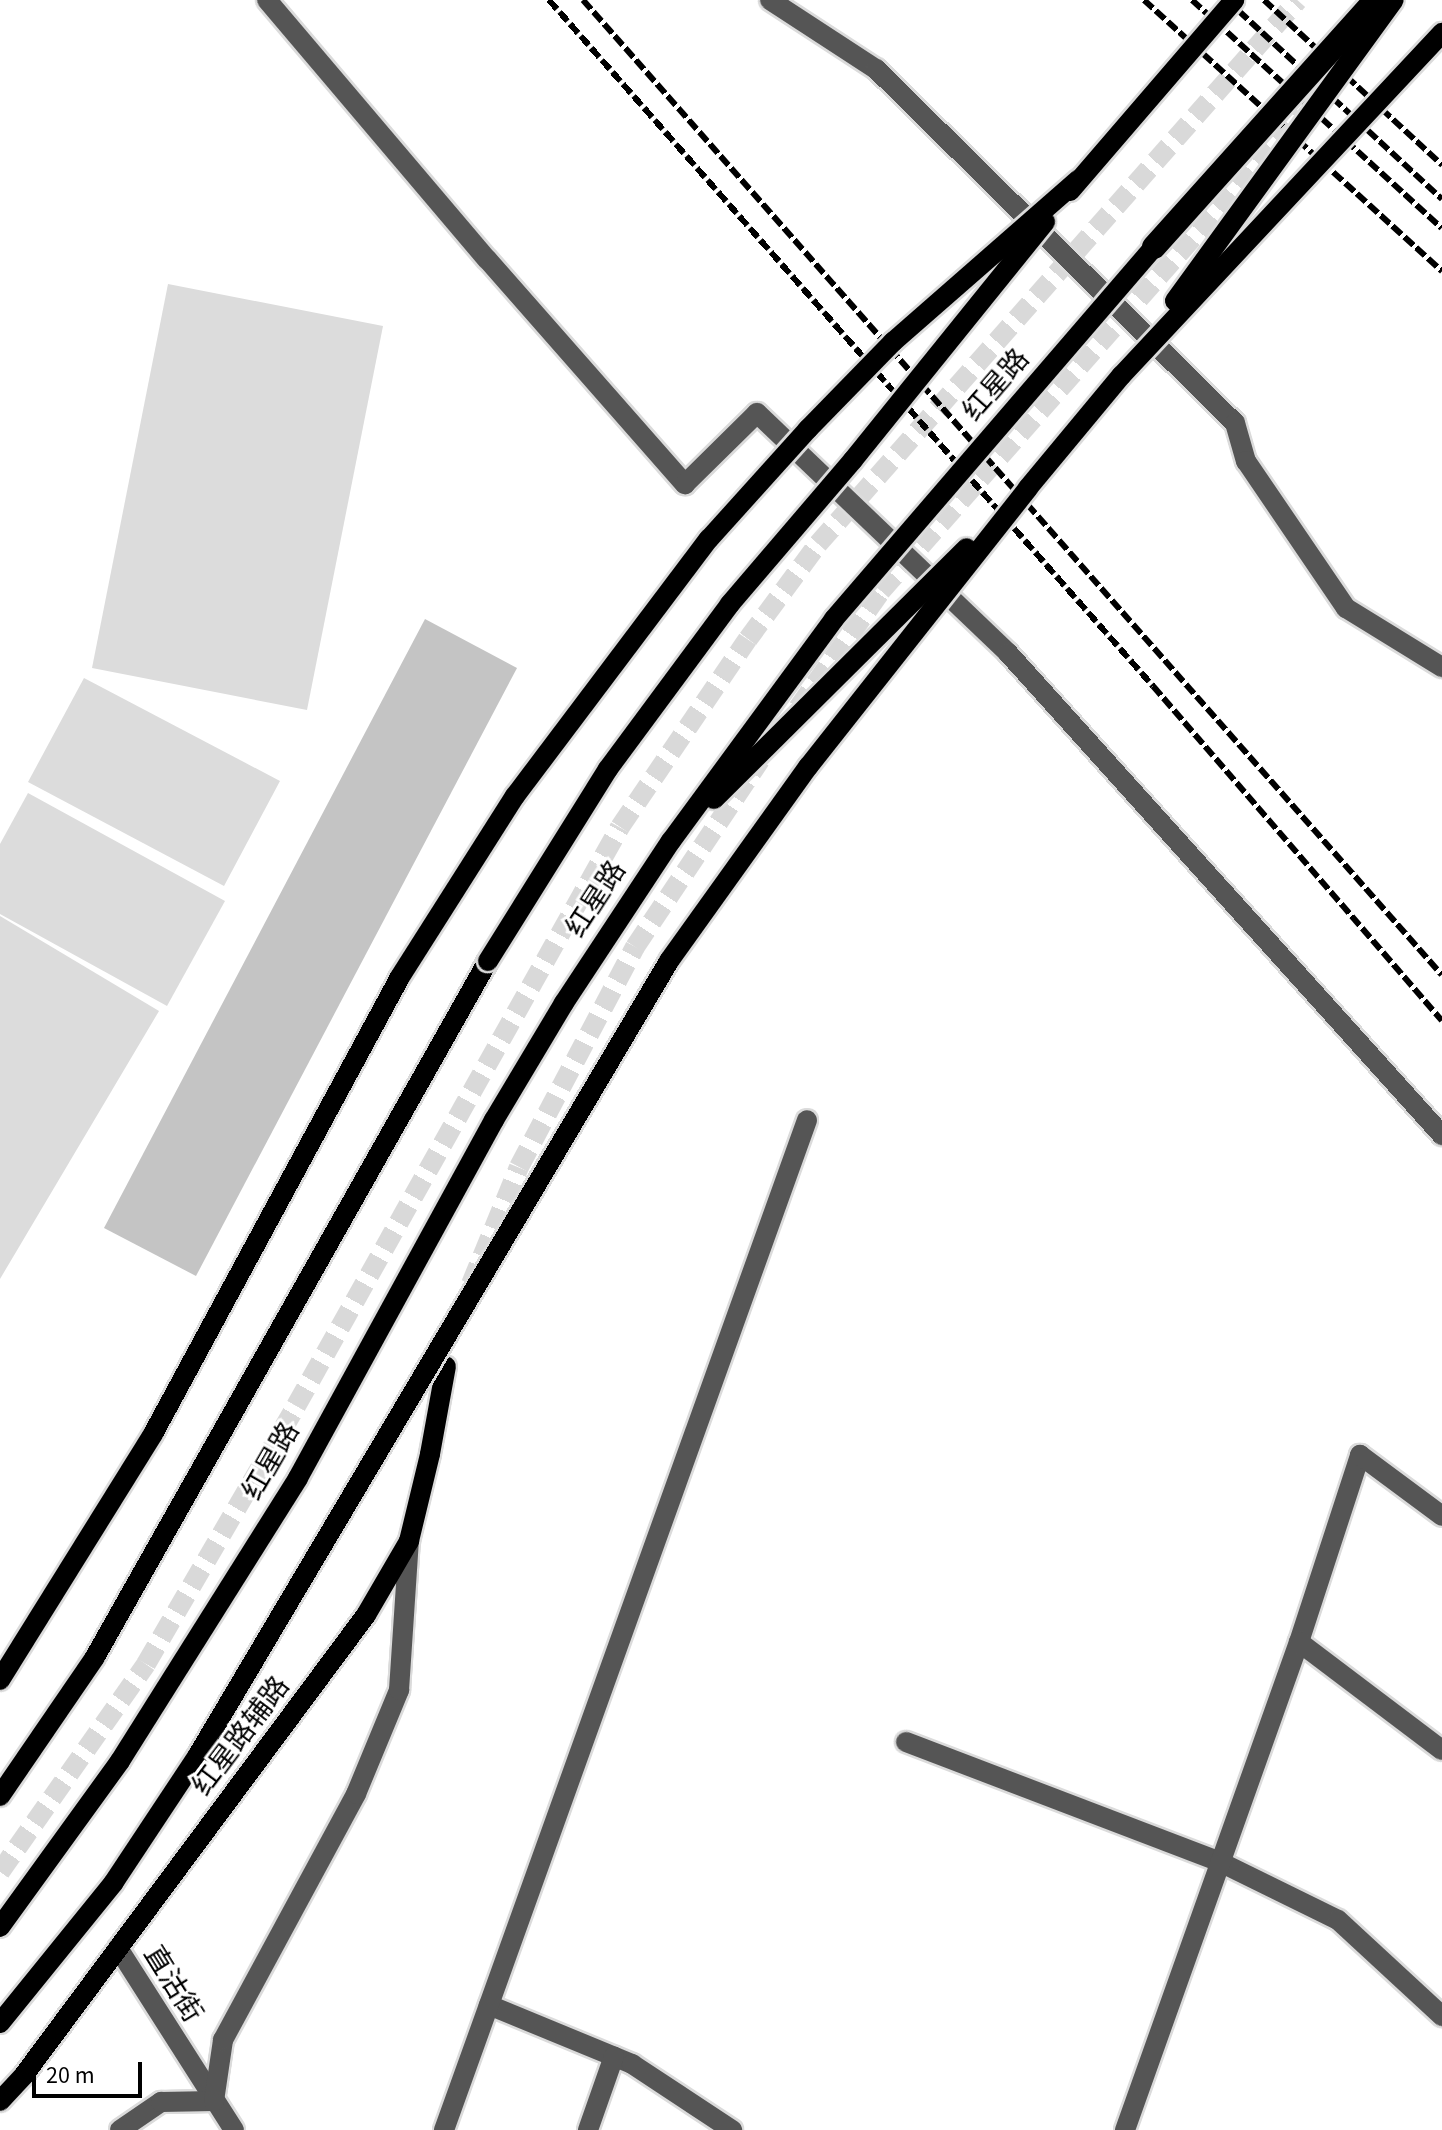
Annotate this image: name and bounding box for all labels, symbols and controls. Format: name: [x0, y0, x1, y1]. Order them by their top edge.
street label: 红星路: [956, 342, 1036, 428]
street label: 红星路: [559, 855, 633, 943]
street label: 红星路: [235, 1416, 307, 1506]
street label: 红星路辅路: [185, 1670, 297, 1802]
street label: 直沽街: [136, 1939, 210, 2029]
scale bar: [36, 2046, 146, 2096]
text: 20 m: [46, 2058, 95, 2093]

